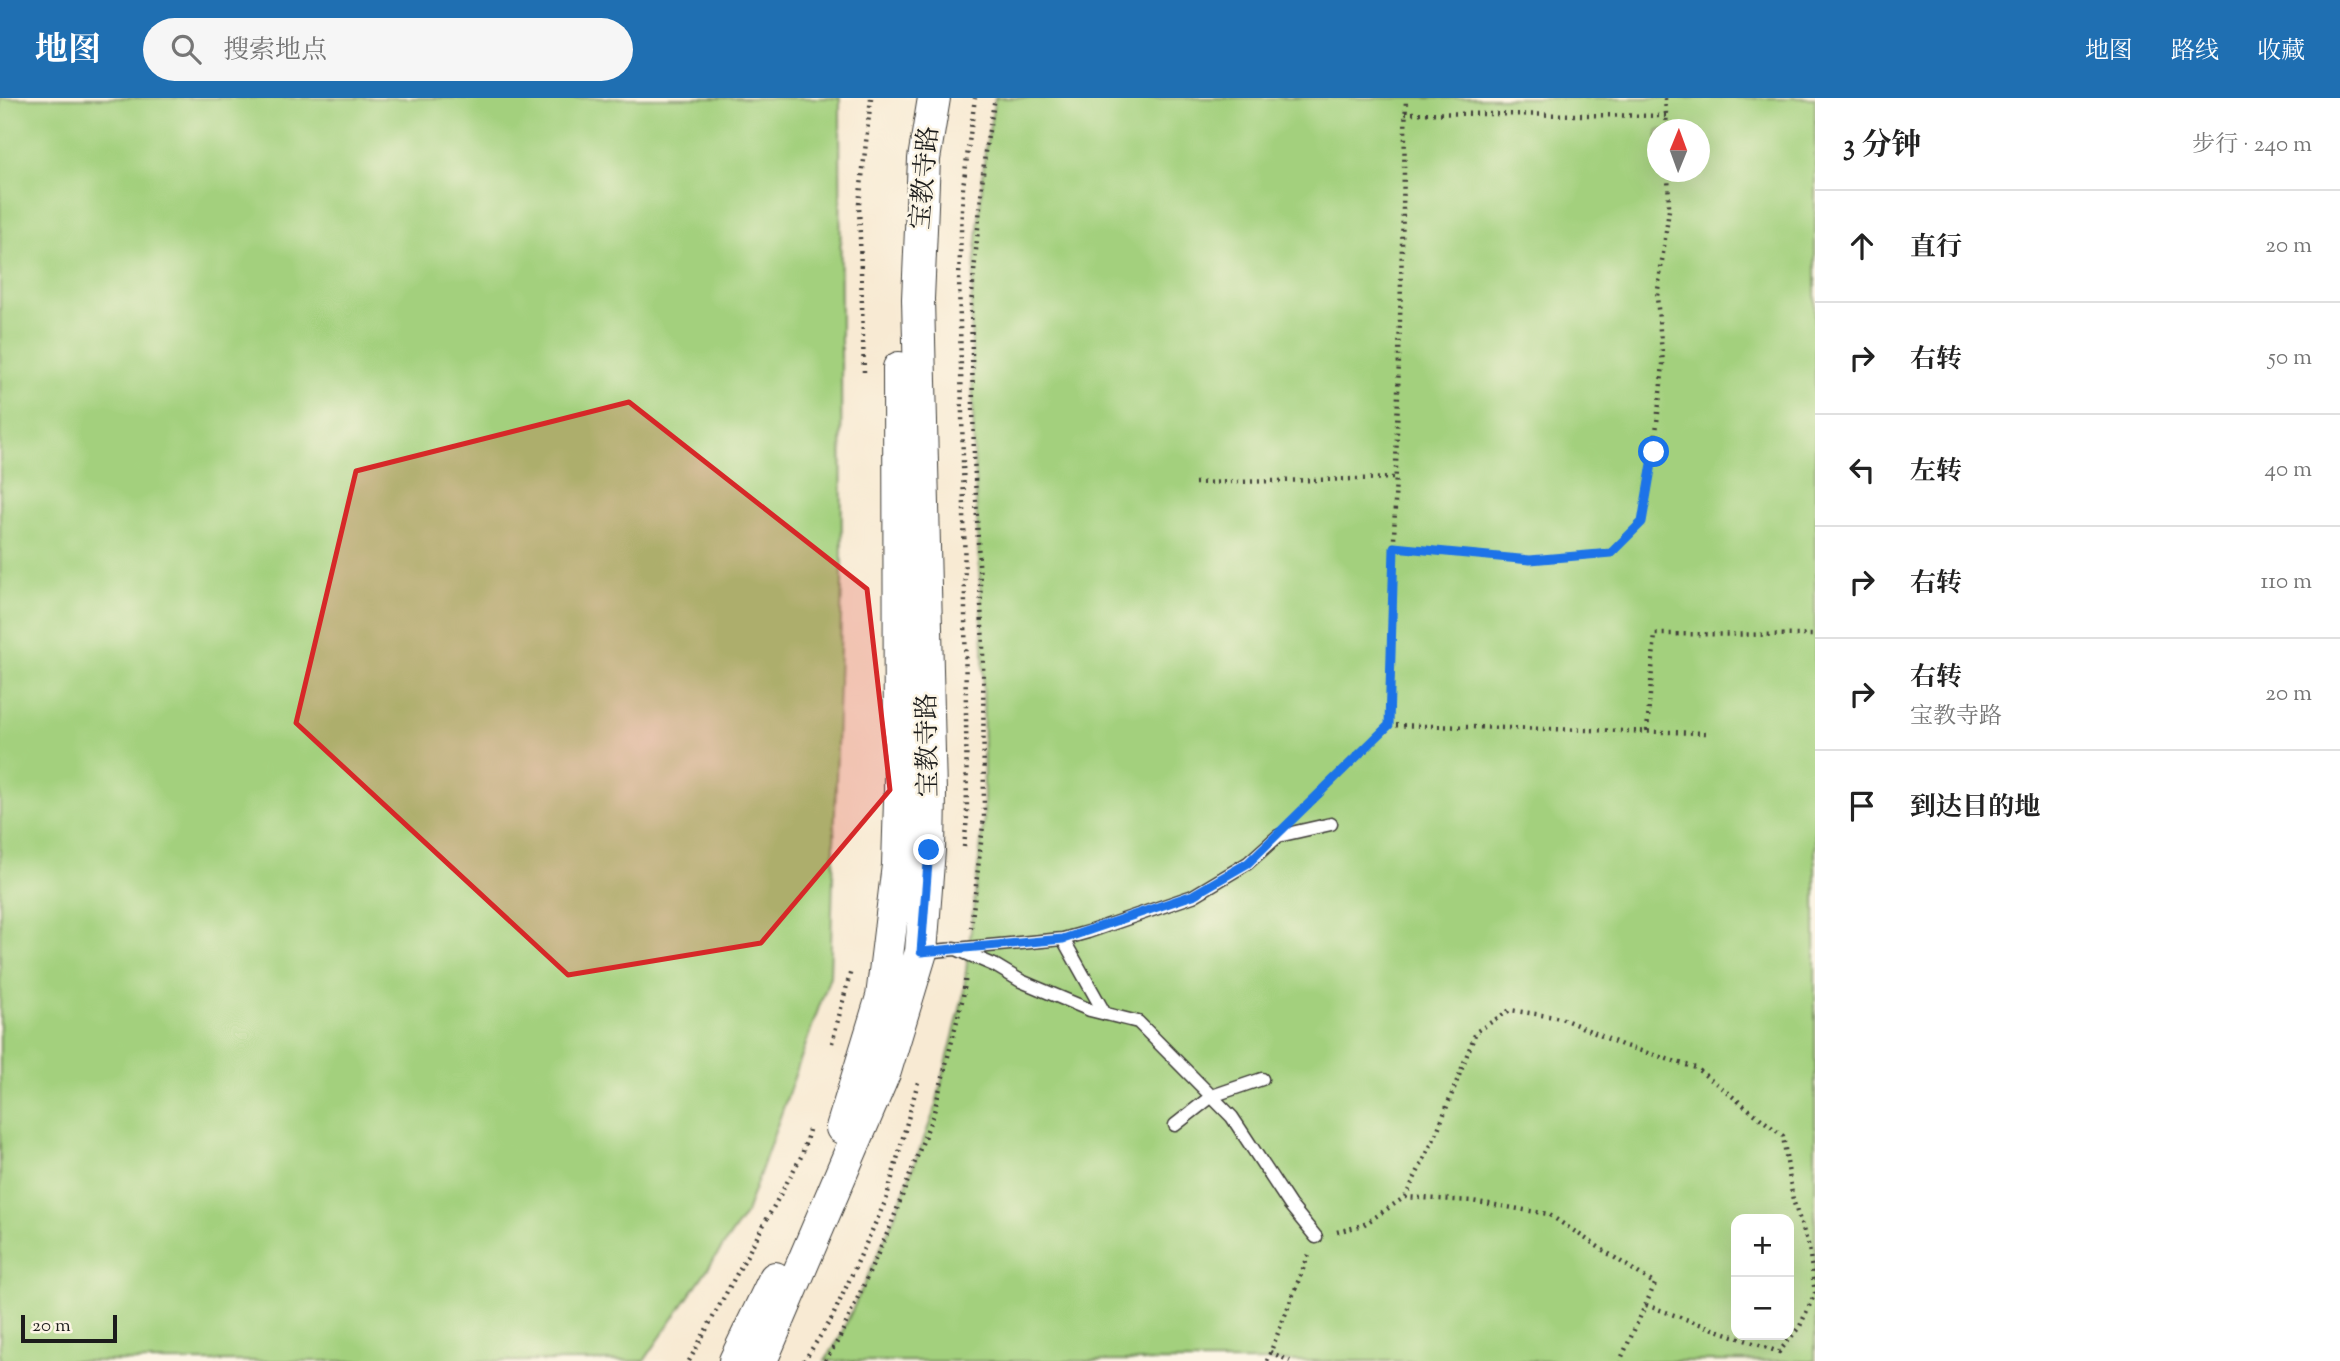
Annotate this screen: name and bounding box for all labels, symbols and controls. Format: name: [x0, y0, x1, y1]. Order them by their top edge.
search box: [143, 18, 633, 81]
text: 地图: [35, 28, 101, 76]
icon: search: [167, 30, 205, 68]
text: 搜索地点: [223, 33, 327, 70]
text: 地图: [2085, 35, 2133, 69]
text: 路线: [2171, 35, 2219, 69]
text: 收藏: [2257, 35, 2305, 69]
north arrow: [1647, 119, 1710, 182]
street label: 宝教寺路: [903, 125, 949, 231]
text: 3 分钟: [1843, 125, 1922, 168]
text: 步行 · 240 m: [2192, 129, 2312, 162]
icon: ahead: [1843, 227, 1881, 265]
text: 直行: [1910, 230, 1962, 267]
text: 20 m: [2265, 230, 2312, 263]
icon: right: [1843, 339, 1881, 377]
text: 右转: [1910, 342, 1962, 379]
text: 50 m: [2268, 342, 2312, 375]
route start: [1638, 436, 1669, 467]
icon: left: [1843, 451, 1881, 489]
text: 左转: [1910, 454, 1962, 491]
text: 40 m: [2265, 454, 2312, 487]
icon: right: [1843, 563, 1881, 601]
text: 右转: [1910, 566, 1962, 603]
text: 110 m: [2261, 566, 2312, 599]
text: 右转: [1910, 660, 1962, 697]
icon: right: [1843, 675, 1881, 713]
text: 20 m: [2265, 678, 2312, 711]
street label: 宝教寺路: [910, 693, 948, 797]
text: 宝教寺路: [1910, 701, 2002, 734]
icon: arrive: [1843, 787, 1881, 825]
text: 到达目的地: [1910, 790, 2040, 827]
route end: [913, 834, 944, 865]
map controls: [1731, 1214, 1794, 1340]
button: +: [1731, 1214, 1794, 1277]
button: −: [1731, 1277, 1794, 1340]
scale bar: [21, 1312, 117, 1344]
text: 20 m: [32, 1313, 71, 1340]

